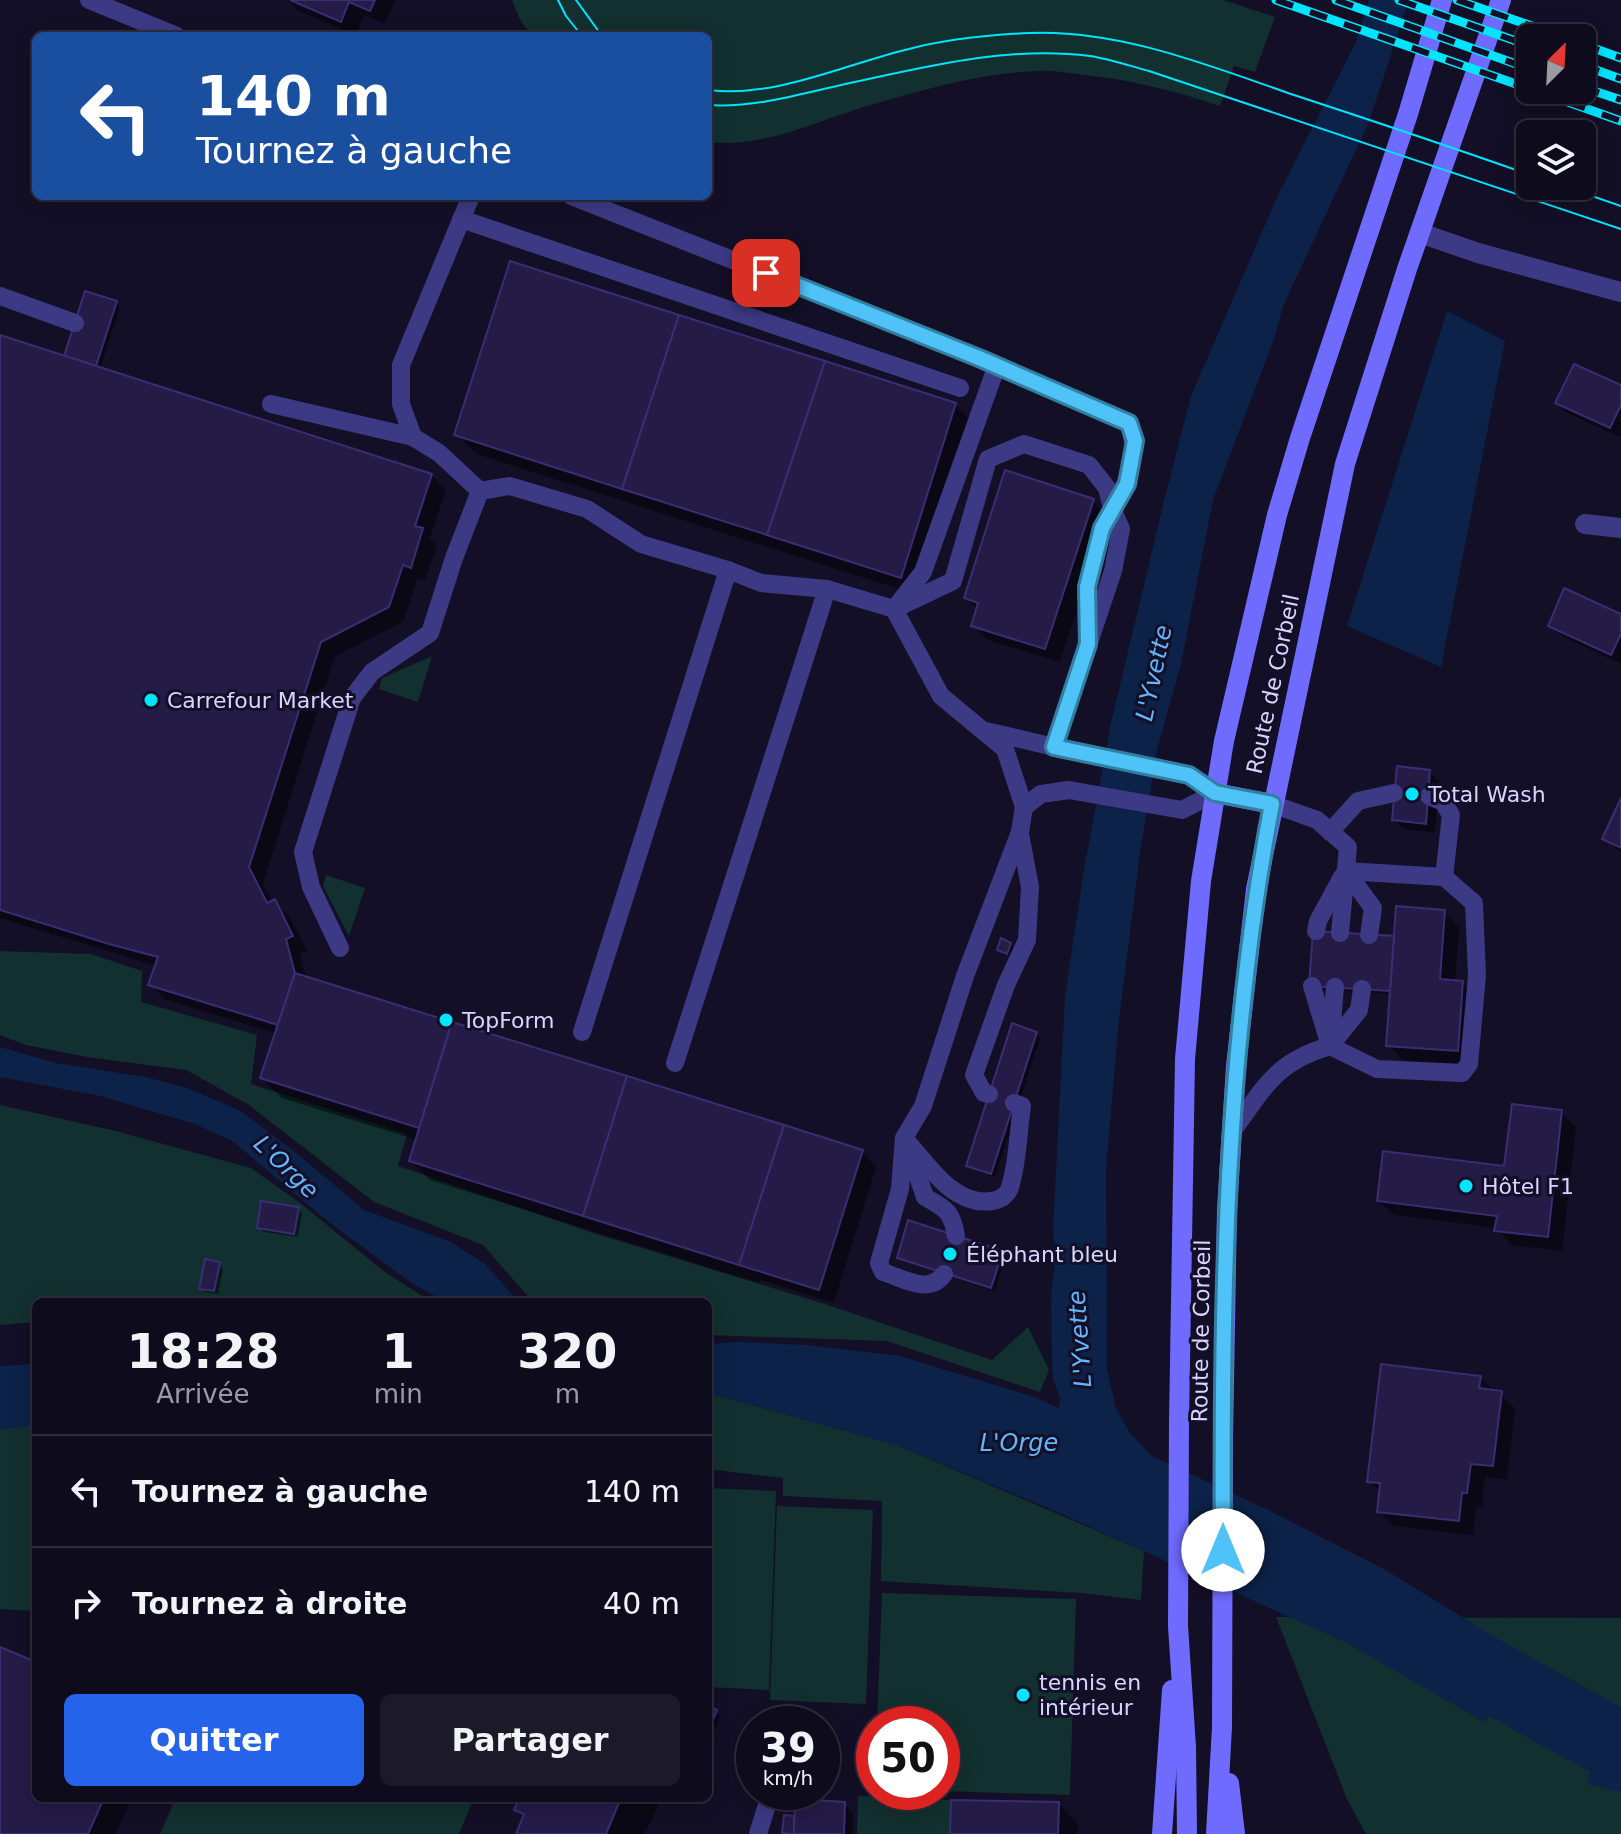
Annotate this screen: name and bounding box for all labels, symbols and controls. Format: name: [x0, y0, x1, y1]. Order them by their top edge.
north arrow: [1516, 24, 1596, 104]
map controls: [1516, 24, 1596, 200]
text: 140 m: [196, 63, 391, 128]
icon: left: [64, 64, 168, 168]
button: layers: [1516, 120, 1596, 200]
text: Tournez à gauche: [196, 130, 512, 171]
pin: [732, 239, 800, 307]
icon: arrive: [744, 251, 788, 295]
street label: Route de Corbeil: [1242, 592, 1304, 776]
water label: L'Yvette: [1130, 623, 1178, 723]
place label: Carrefour Market: [167, 688, 354, 713]
marker: Carrefour Market: [142, 691, 160, 709]
place label: Total Wash: [1427, 782, 1546, 807]
marker: Total Wash: [1403, 785, 1421, 803]
place label: TopForm: [461, 1008, 555, 1033]
marker: TopForm: [437, 1011, 455, 1029]
water label: L'Orge: [248, 1130, 324, 1204]
place label: Hôtel F1: [1482, 1174, 1574, 1199]
marker: Hôtel F1: [1457, 1177, 1475, 1195]
street label: Route de Corbeil: [1187, 1239, 1215, 1423]
place label: Éléphant bleu: [966, 1242, 1118, 1267]
marker: Éléphant bleu: [941, 1245, 959, 1263]
water label: L'Yvette: [1063, 1290, 1097, 1388]
text: 18:28: [126, 1323, 279, 1379]
text: 1: [382, 1323, 415, 1379]
text: 320: [517, 1323, 617, 1379]
text: Arrivée: [156, 1379, 250, 1409]
text: min: [374, 1379, 423, 1409]
text: m: [555, 1379, 580, 1409]
water label: L'Orge: [980, 1429, 1058, 1457]
icon: left: [64, 1469, 108, 1513]
text: Tournez à gauche: [132, 1474, 428, 1509]
text: 140 m: [584, 1474, 680, 1509]
position arrow: [1181, 1508, 1265, 1592]
icon: right: [64, 1581, 108, 1625]
text: Tournez à droite: [132, 1586, 407, 1621]
text: 40 m: [603, 1586, 680, 1621]
place label: tennis en intérieur: [1039, 1670, 1141, 1720]
marker: tennis en intérieur: [1014, 1686, 1032, 1704]
button: Quitter: [64, 1694, 364, 1786]
button: Partager: [380, 1694, 680, 1786]
speed limit sign: 50: [856, 1706, 960, 1810]
text: 39: [760, 1725, 816, 1771]
text: km/h: [763, 1766, 813, 1790]

